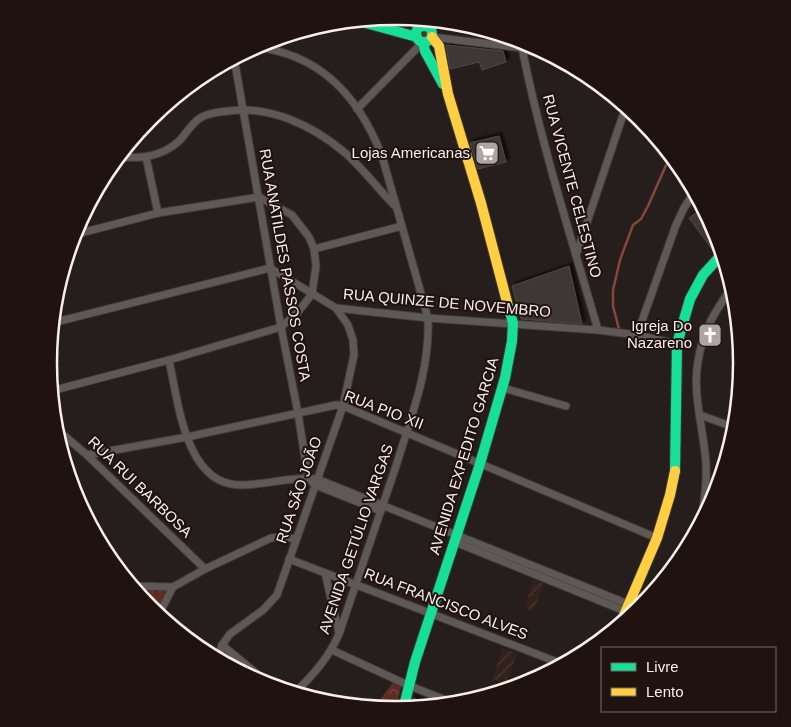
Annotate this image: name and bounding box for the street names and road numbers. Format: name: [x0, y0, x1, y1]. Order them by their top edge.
street label: RUA VICENTE CELESTINO: [540, 92, 605, 279]
street label: RUA ANATILDES PASSOS COSTA: [257, 147, 314, 383]
street label: RUA QUINZE DE NOVEMBRO: [343, 285, 552, 320]
street label: AVENIDA EXPEDITO GARCIA: [425, 355, 502, 557]
street label: RUA PIO XII: [342, 387, 426, 432]
street label: RUA RUI BARBOSA: [85, 433, 196, 541]
street label: RUA SÃO JOÃO: [272, 434, 325, 545]
street label: AVENIDA GETÚLIO VARGAS: [315, 442, 396, 636]
street label: RUA FRANCISCO ALVES: [362, 564, 530, 643]

